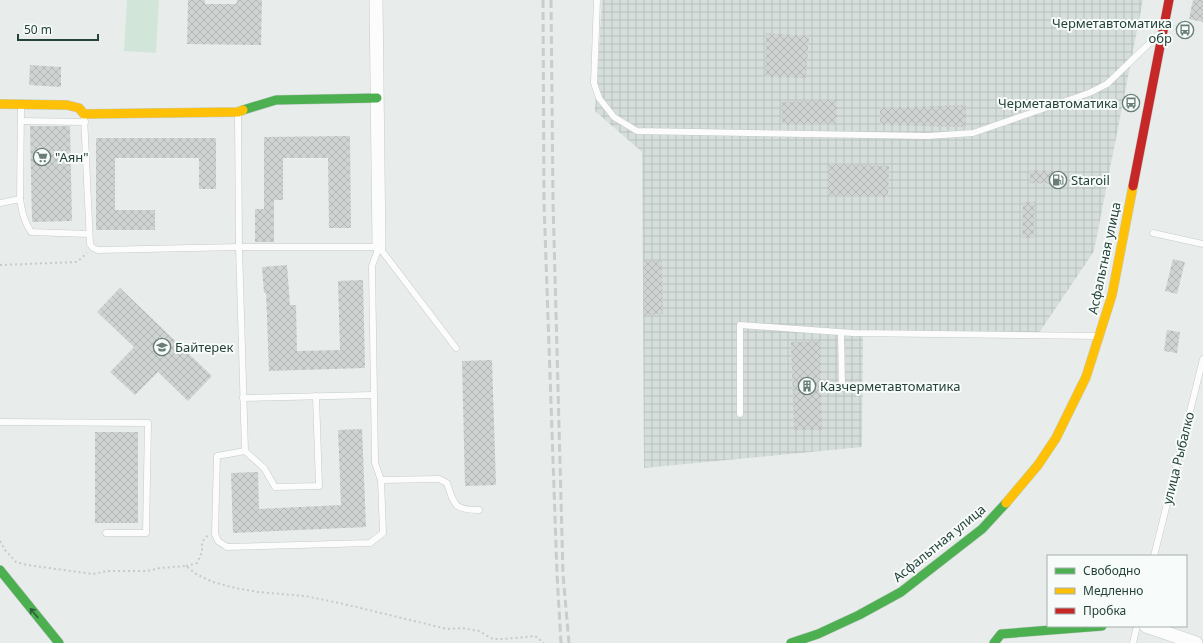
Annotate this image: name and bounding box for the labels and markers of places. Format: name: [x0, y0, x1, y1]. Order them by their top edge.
place label: Черметавтоматика обр: [1052, 14, 1172, 47]
bus stop icon: Черметавтоматика обр: [1175, 20, 1195, 40]
bus stop icon: Черметавтоматика: [1121, 93, 1141, 113]
place label: Черметавтоматика: [998, 94, 1118, 112]
supermarket icon: "Аян": [32, 147, 52, 167]
place label: "Аян": [55, 148, 88, 166]
fuel station icon: Staroil: [1048, 170, 1068, 190]
place label: Staroil: [1071, 171, 1110, 189]
school or university icon: Байтерек: [152, 337, 172, 357]
place label: Байтерек: [175, 338, 233, 356]
building icon: Казчерметавтоматика: [797, 376, 817, 396]
place label: Казчерметавтоматика: [820, 377, 961, 395]

